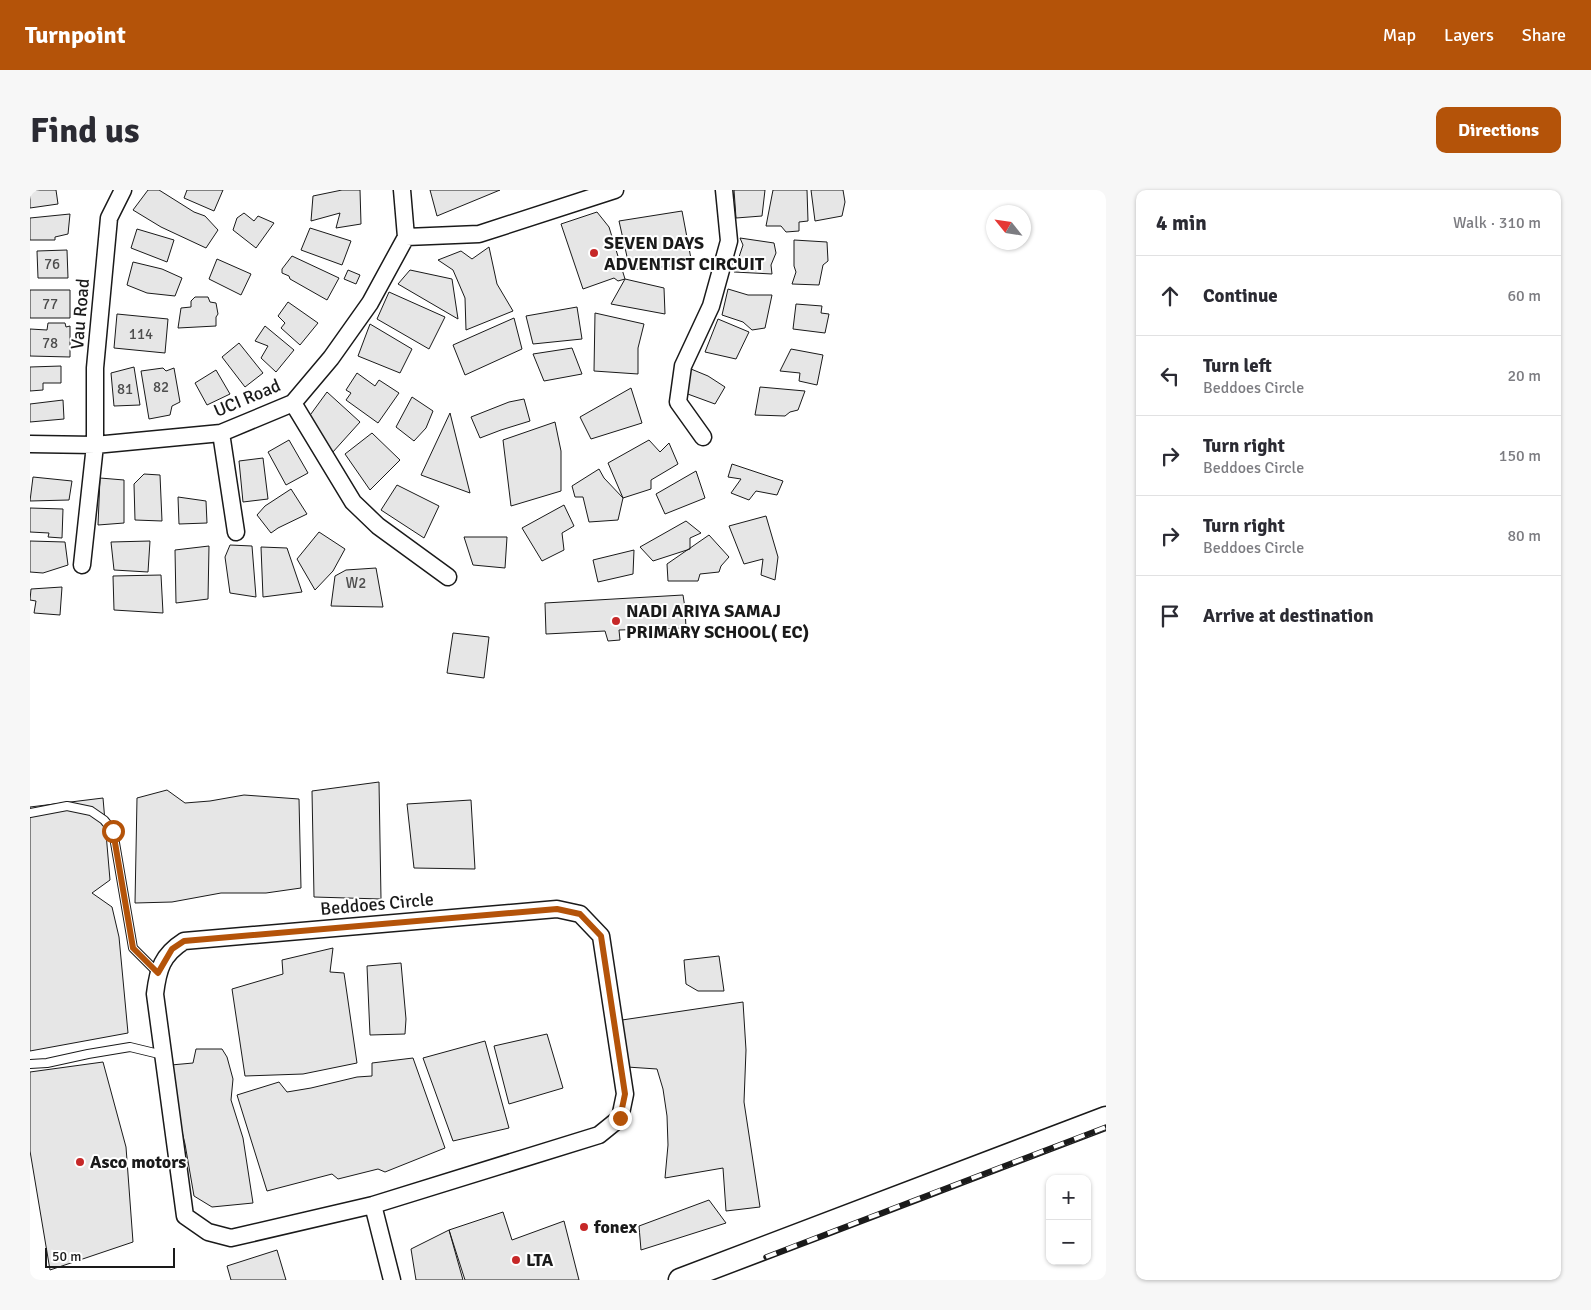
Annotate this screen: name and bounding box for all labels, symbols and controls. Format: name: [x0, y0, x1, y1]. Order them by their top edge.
text: Turnpoint: [25, 20, 126, 50]
text: Map: [1383, 24, 1416, 46]
text: Layers: [1444, 24, 1494, 46]
text: Share: [1522, 24, 1566, 46]
button: Directions: [1436, 107, 1561, 153]
text: Find us: [30, 109, 140, 152]
north arrow: [986, 205, 1031, 250]
text: 4 min: [1156, 210, 1207, 236]
text: Walk · 310 m: [1453, 213, 1541, 233]
place label: SEVEN DAYS ADVENTIST CIRCUIT: [604, 232, 765, 275]
marker: SEVEN DAYS ADVENTIST CIRCUIT: [588, 247, 600, 259]
house number: 76: [44, 255, 60, 273]
street label: Vau Road: [66, 278, 94, 350]
icon: ahead: [1156, 282, 1184, 310]
text: Continue: [1203, 284, 1278, 308]
text: 60 m: [1507, 286, 1541, 306]
house number: 77: [42, 295, 58, 313]
house number: 114: [129, 325, 153, 343]
house number: 78: [42, 334, 58, 352]
text: Turn left: [1203, 354, 1272, 378]
icon: left: [1156, 362, 1184, 390]
text: 20 m: [1507, 366, 1541, 386]
street label: UCI Road: [210, 374, 284, 422]
house number: 82: [153, 378, 169, 396]
text: Beddoes Circle: [1203, 378, 1304, 398]
house number: 81: [117, 380, 133, 398]
text: Turn right: [1203, 434, 1285, 458]
icon: right: [1156, 442, 1184, 470]
text: 150 m: [1499, 446, 1541, 466]
text: Beddoes Circle: [1203, 458, 1304, 478]
text: Turn right: [1203, 514, 1285, 538]
icon: right: [1156, 522, 1184, 550]
text: 80 m: [1507, 526, 1541, 546]
text: Beddoes Circle: [1203, 538, 1304, 558]
house number: W2: [346, 574, 366, 592]
place label: NADI ARIYA SAMAJ PRIMARY SCHOOL( EC): [626, 600, 809, 643]
icon: arrive: [1156, 602, 1184, 630]
text: Arrive at destination: [1203, 604, 1374, 628]
marker: NADI ARIYA SAMAJ PRIMARY SCHOOL( EC): [610, 615, 622, 627]
route start: [102, 820, 125, 843]
street label: Beddoes Circle: [319, 888, 435, 920]
route end: [609, 1107, 632, 1130]
place label: Asco motors: [90, 1151, 186, 1173]
marker: Asco motors: [74, 1156, 86, 1168]
map controls: [1046, 1175, 1091, 1265]
button: +: [1046, 1175, 1091, 1220]
place label: fonex: [593, 1216, 638, 1238]
button: −: [1046, 1220, 1091, 1265]
marker: fonex: [578, 1221, 590, 1233]
scale bar: [45, 1245, 175, 1268]
text: 50 m: [52, 1248, 81, 1265]
place label: LTA: [526, 1249, 554, 1271]
marker: LTA: [510, 1254, 522, 1266]

